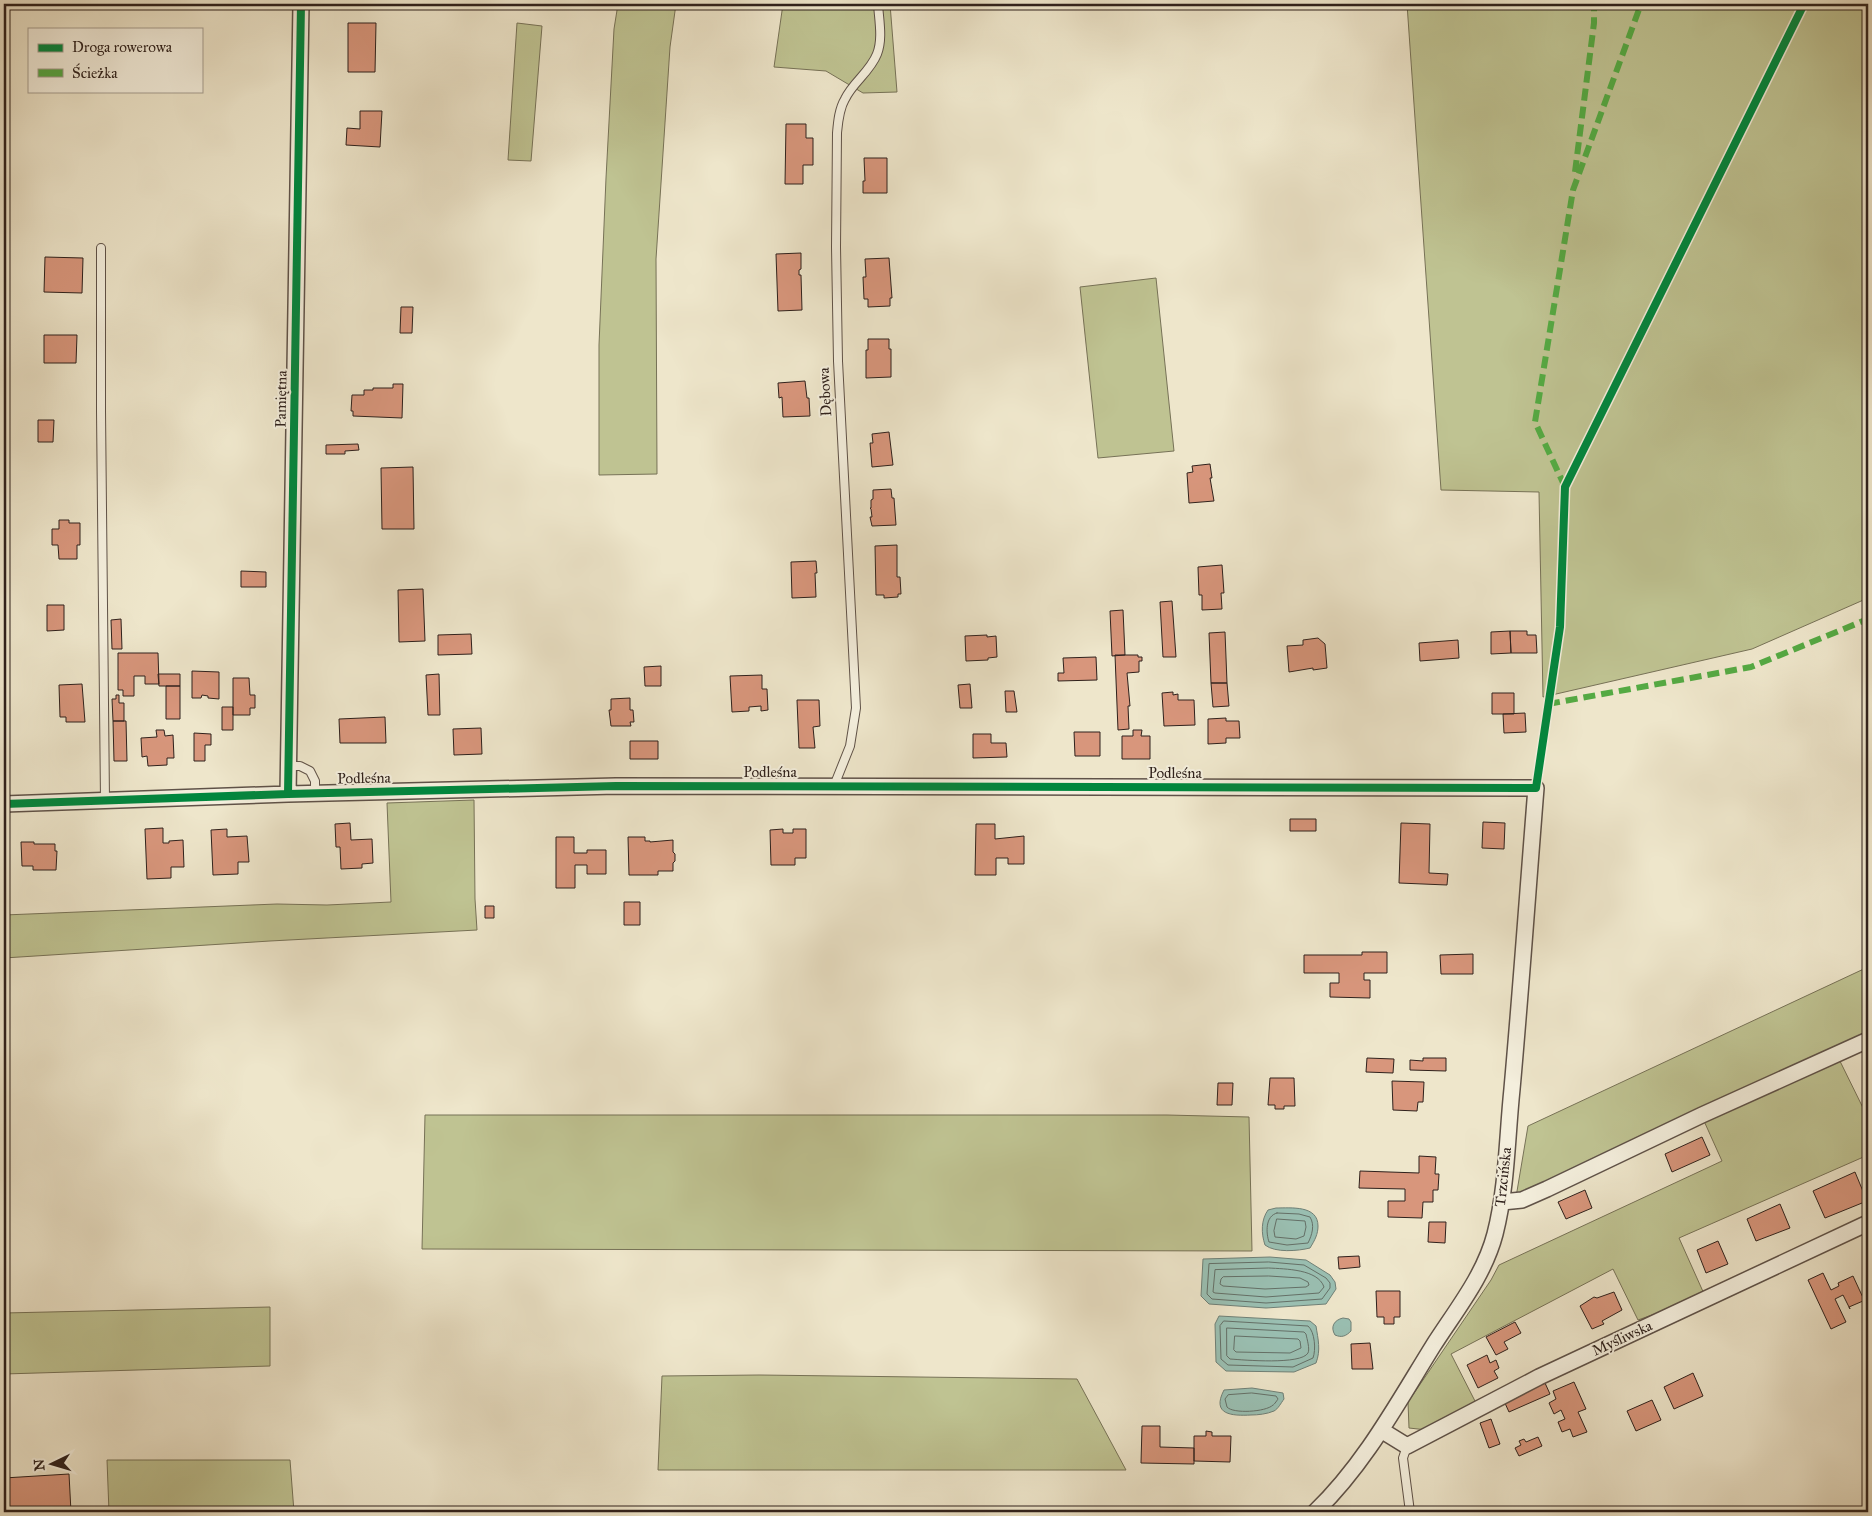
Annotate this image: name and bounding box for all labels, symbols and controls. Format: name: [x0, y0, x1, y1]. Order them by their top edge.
legend: [28, 28, 202, 92]
text: Droga rowerowa: [72, 38, 173, 56]
text: Ścieżka: [72, 63, 118, 82]
street label: Dębowa: [815, 366, 835, 417]
street label: Pamiętna: [272, 370, 291, 428]
street label: Podleśna: [743, 763, 797, 781]
street label: Podleśna: [1148, 764, 1202, 782]
street label: Podleśna: [337, 769, 392, 787]
street label: Trzcińska: [1491, 1146, 1515, 1208]
street label: Myśliwska: [1589, 1316, 1655, 1360]
north arrow: [28, 1438, 78, 1488]
text: N: [31, 1458, 49, 1472]

